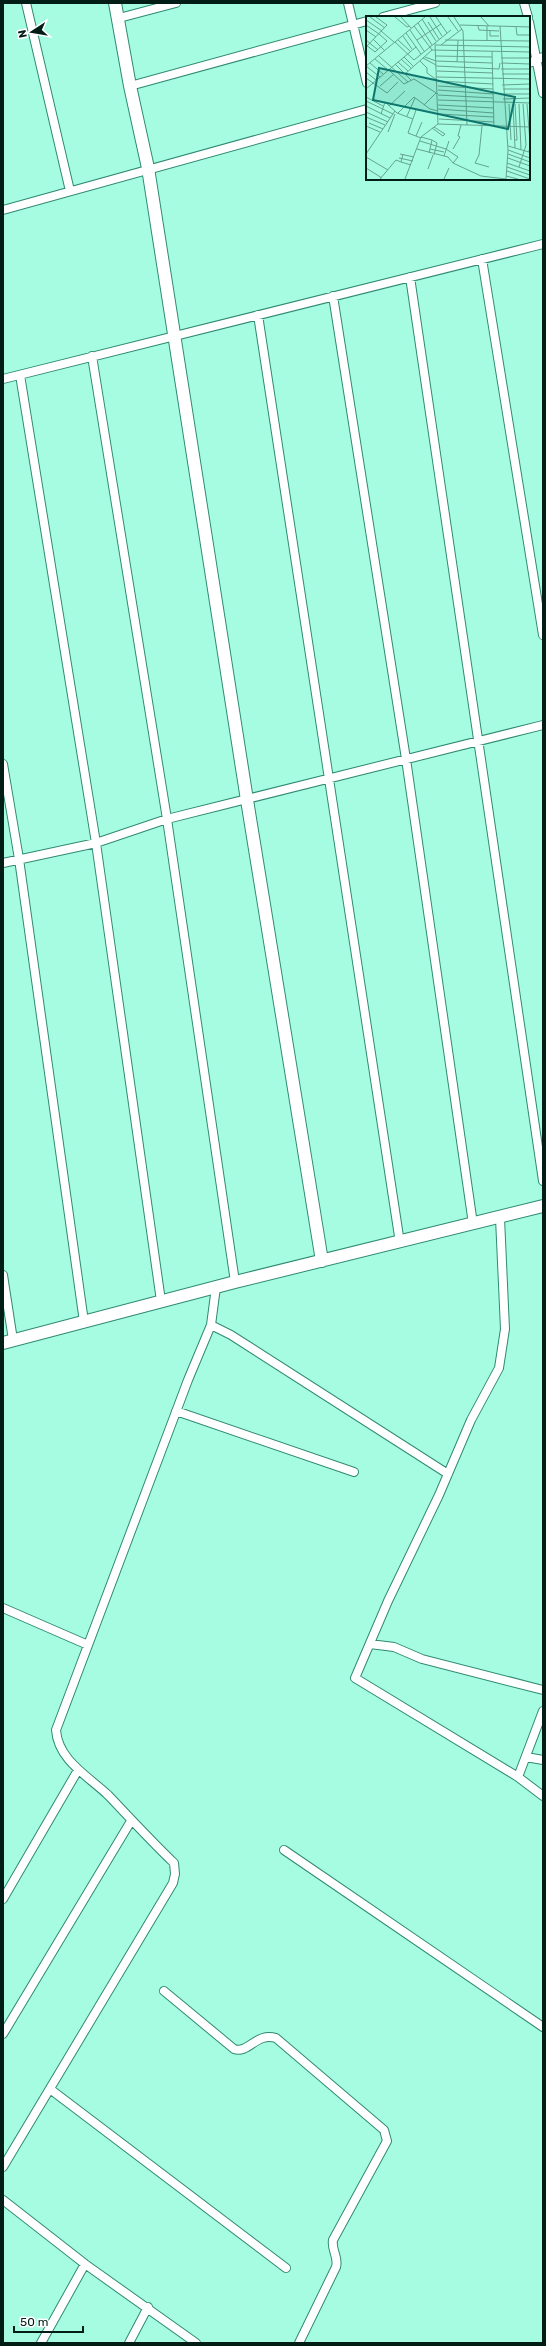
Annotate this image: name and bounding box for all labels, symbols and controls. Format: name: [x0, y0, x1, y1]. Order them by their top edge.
north arrow: [12, 12, 52, 52]
inset map: [366, 16, 530, 180]
text: N: [16, 29, 30, 39]
scale bar: [14, 2308, 83, 2334]
text: 50 m: [20, 2315, 48, 2329]

